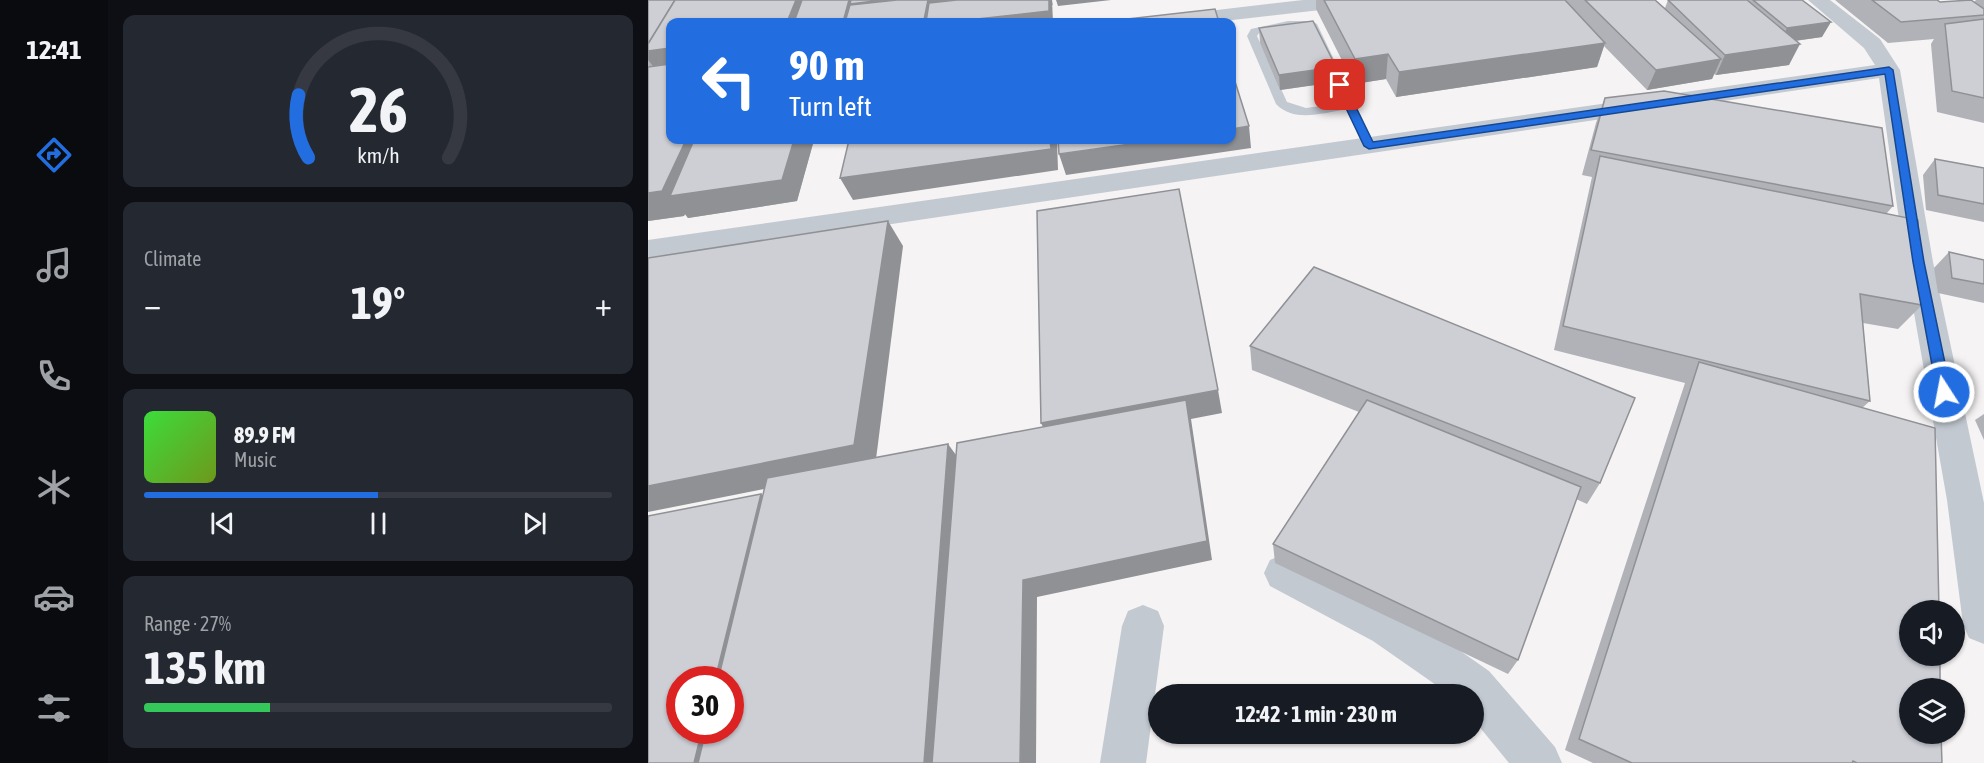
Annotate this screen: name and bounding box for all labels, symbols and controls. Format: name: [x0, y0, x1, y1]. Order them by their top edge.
text: 12:41: [26, 34, 82, 65]
text: 90 m: [789, 41, 864, 89]
icon: left: [690, 42, 768, 120]
pin: [1314, 59, 1365, 110]
icon: arrive: [1323, 68, 1356, 101]
text: 26: [349, 74, 407, 145]
text: Turn left: [789, 91, 872, 122]
icon: directions: [33, 134, 75, 176]
text: km/h: [357, 143, 399, 168]
icon: music: [33, 244, 75, 286]
text: Climate: [144, 247, 201, 270]
text: 19°: [351, 277, 405, 329]
text: −: [144, 285, 161, 323]
text: +: [595, 285, 612, 323]
icon: phone: [33, 355, 75, 397]
position arrow: [1912, 360, 1976, 424]
text: 89.9 FM: [234, 422, 296, 448]
text: Music: [234, 448, 276, 471]
icon: climate: [33, 466, 75, 508]
icon: previous: [206, 507, 239, 540]
icon: pause: [362, 507, 395, 540]
icon: next: [518, 507, 551, 540]
icon: car: [33, 576, 75, 618]
map controls: [1899, 600, 1965, 744]
button: sound: [1899, 600, 1965, 666]
text: Range · 27%: [144, 612, 231, 635]
text: 135 km: [144, 642, 266, 694]
speed limit sign: 30: [666, 666, 744, 744]
button: layers: [1899, 678, 1965, 744]
icon: filters: [33, 687, 75, 729]
text: 12:42 · 1 min · 230 m: [1235, 701, 1397, 727]

